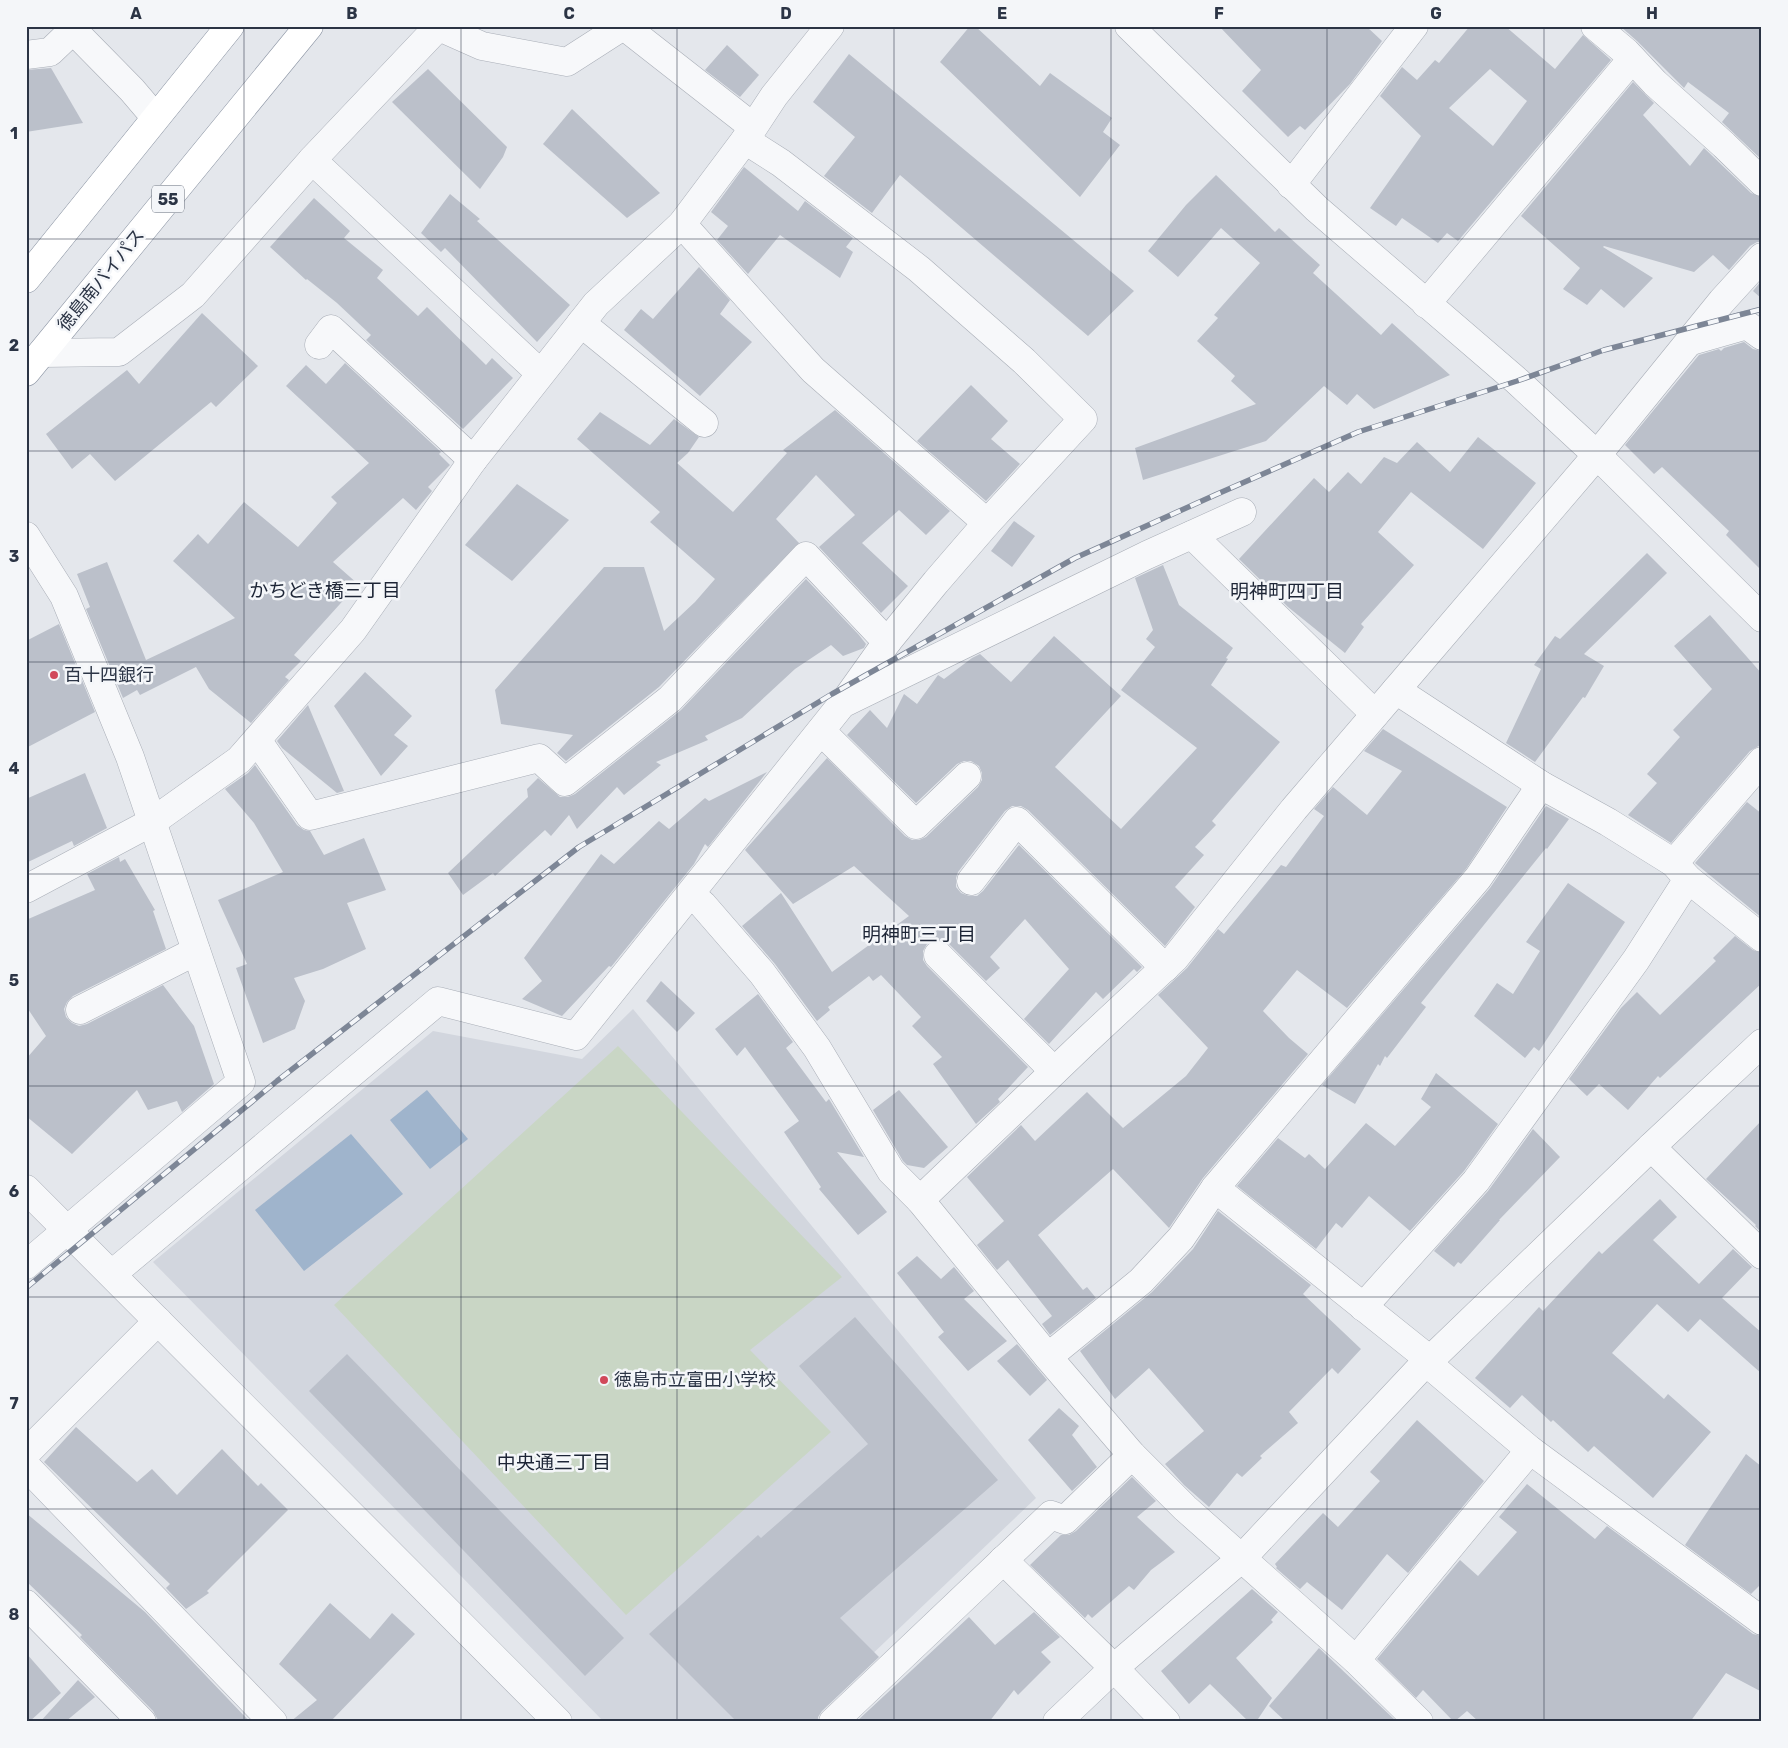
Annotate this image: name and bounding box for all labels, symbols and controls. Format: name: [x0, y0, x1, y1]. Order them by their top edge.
text: A: [130, 4, 142, 23]
text: B: [346, 4, 358, 23]
text: C: [563, 4, 575, 23]
text: D: [780, 4, 792, 23]
text: E: [997, 4, 1007, 23]
text: F: [1214, 4, 1224, 23]
text: G: [1430, 4, 1442, 23]
text: H: [1646, 4, 1658, 23]
text: 1: [10, 124, 18, 143]
road number: 55: [152, 185, 184, 212]
street label: 徳島南バイパス: [53, 224, 149, 336]
text: 2: [9, 336, 19, 355]
text: 3: [9, 547, 19, 566]
district label: かちどき橋三丁目: [249, 579, 401, 602]
district label: 明神町四丁目: [1230, 580, 1344, 603]
place label: 百十四銀行: [64, 664, 154, 686]
marker: 百十四銀行: [48, 669, 60, 681]
text: 4: [9, 759, 20, 778]
district label: 明神町三丁目: [862, 923, 976, 946]
text: 5: [9, 971, 19, 990]
text: 6: [9, 1182, 19, 1201]
place label: 徳島市立富田小学校: [614, 1369, 776, 1391]
marker: 徳島市立富田小学校: [598, 1374, 610, 1386]
text: 7: [9, 1394, 19, 1413]
district label: 中央通三丁目: [497, 1451, 611, 1474]
text: 8: [9, 1605, 20, 1624]

